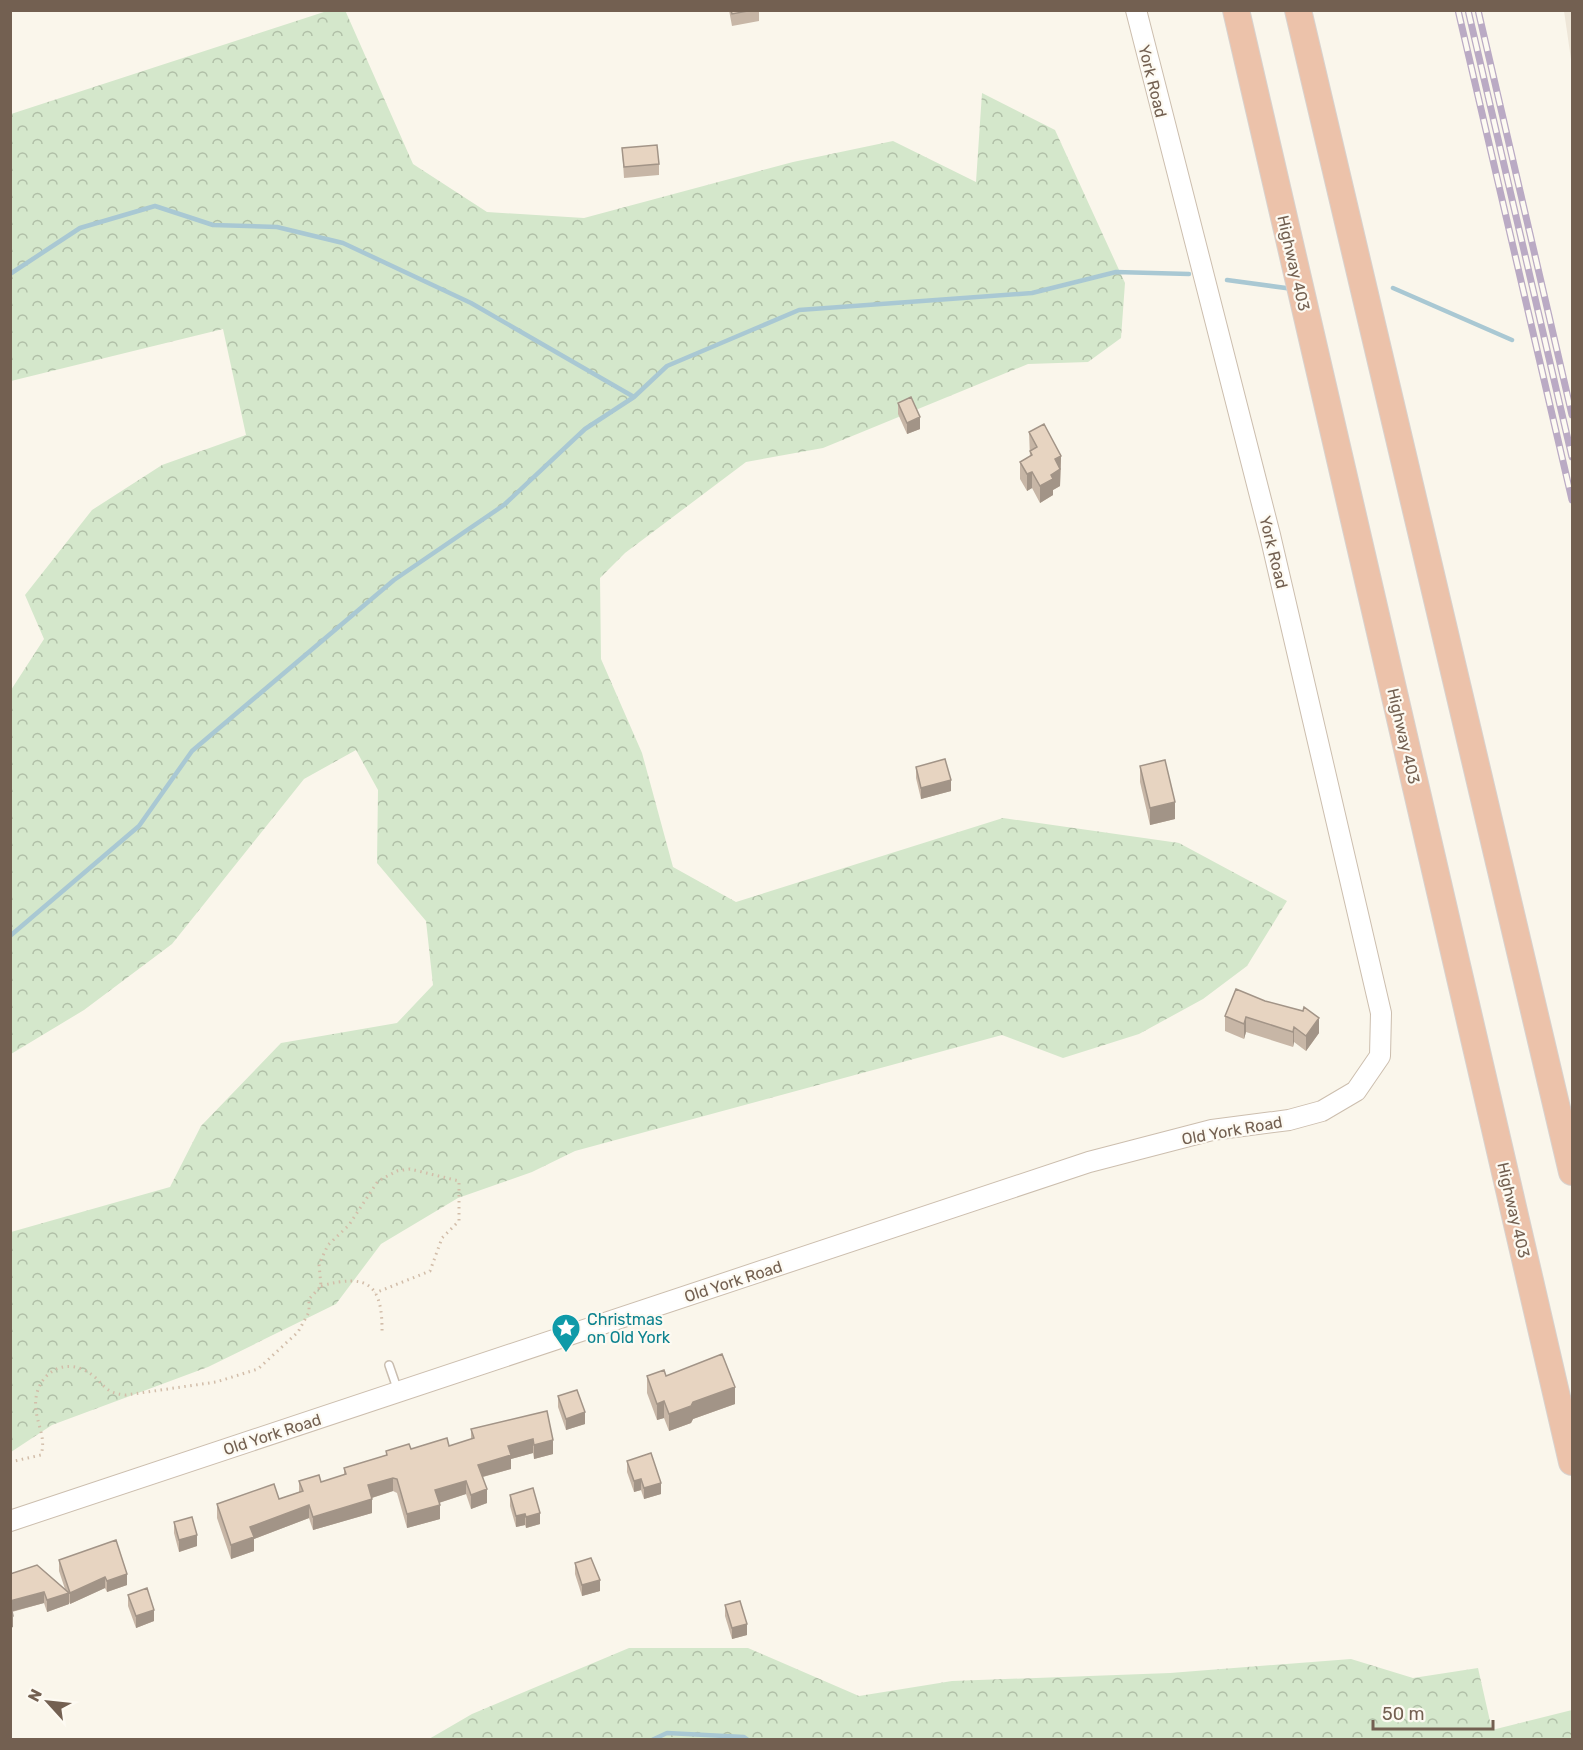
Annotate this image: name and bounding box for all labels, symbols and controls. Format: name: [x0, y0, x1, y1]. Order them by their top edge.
street label: York Road: [1134, 43, 1171, 119]
street label: Highway 403: [1273, 213, 1314, 313]
street label: York Road: [1255, 514, 1292, 590]
street label: Highway 403: [1383, 686, 1424, 786]
street label: Old York Road: [1180, 1112, 1284, 1149]
street label: Highway 403: [1493, 1160, 1534, 1260]
street label: Old York Road: [682, 1257, 785, 1306]
place label: Christmas on Old York: [587, 1310, 671, 1347]
place icon: Christmas on Old York: [550, 1312, 582, 1354]
street label: Old York Road: [221, 1410, 324, 1459]
north arrow: [18, 1672, 78, 1732]
text: N: [24, 1686, 46, 1705]
scale bar: [1373, 1693, 1493, 1731]
text: 50 m: [1382, 1703, 1425, 1725]

